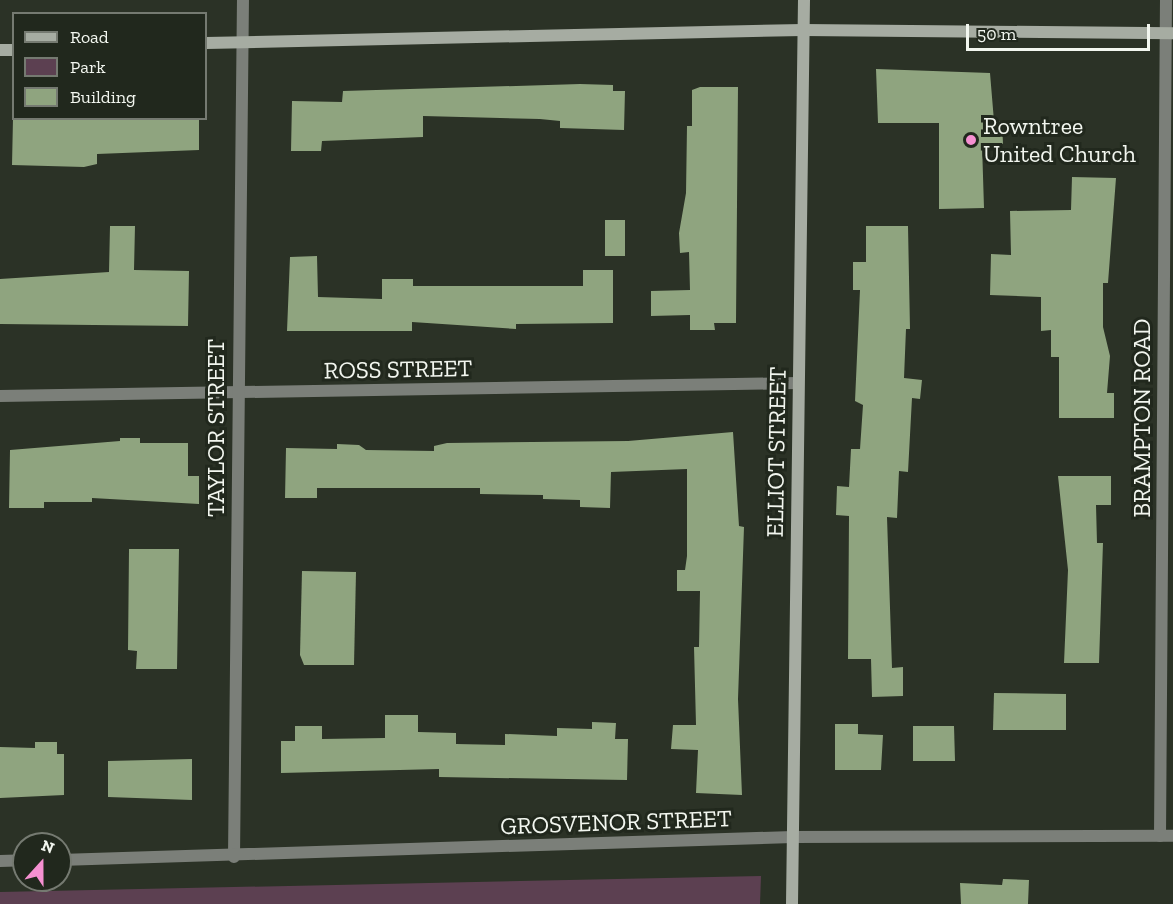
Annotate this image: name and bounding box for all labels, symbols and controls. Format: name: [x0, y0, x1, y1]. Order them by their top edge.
legend: [12, 12, 207, 120]
scale bar: [969, 12, 1154, 50]
text: 50 m: [977, 23, 1016, 45]
text: Road: [70, 26, 109, 48]
text: Park: [70, 56, 106, 78]
text: Building: [70, 86, 136, 108]
place label: Rowntree United Church: [983, 112, 1136, 168]
marker: Rowntree United Church: [964, 133, 978, 147]
street label: BRAMPTON ROAD: [1128, 319, 1156, 517]
street label: TAYLOR STREET: [202, 339, 230, 517]
street label: ROSS STREET: [323, 353, 473, 385]
street label: ELLIOT STREET: [760, 366, 792, 538]
street label: GROSVENOR STREET: [500, 804, 732, 840]
north arrow: [12, 832, 72, 892]
text: N: [39, 836, 57, 858]

